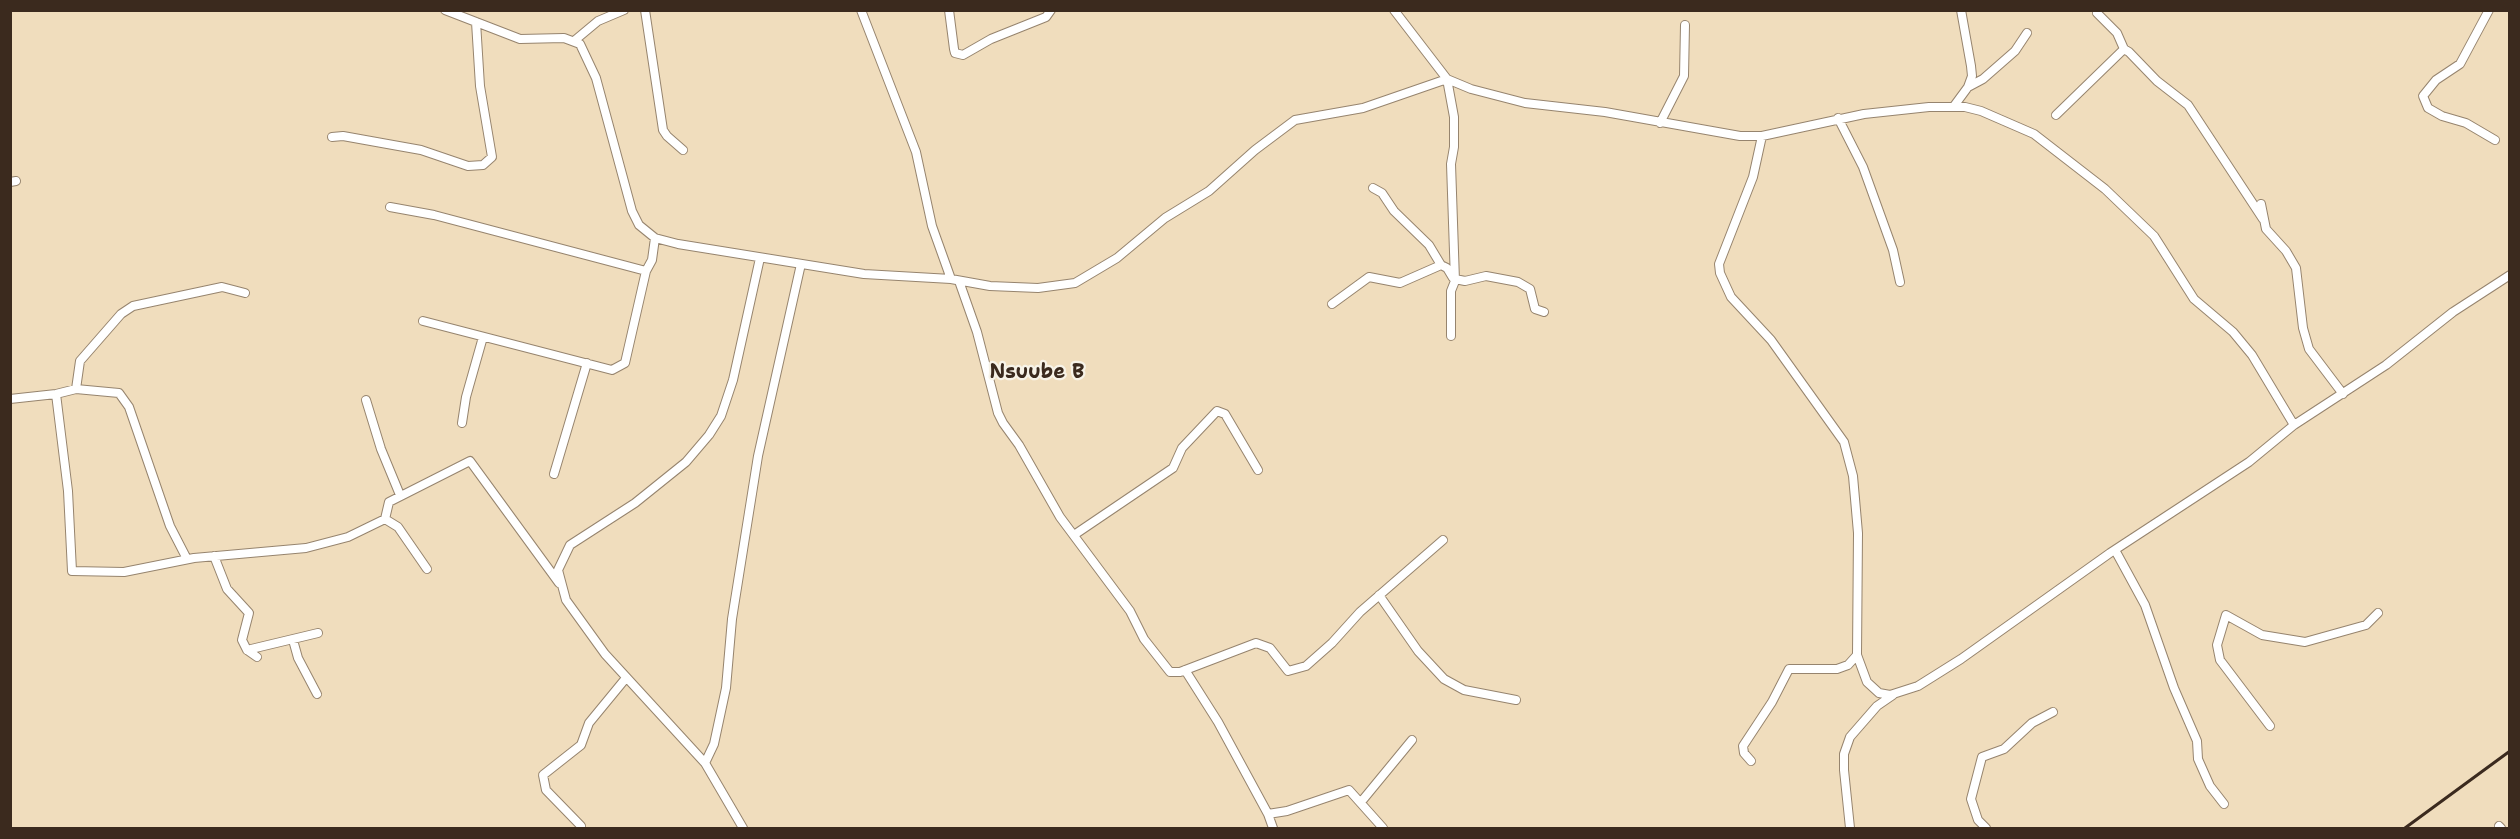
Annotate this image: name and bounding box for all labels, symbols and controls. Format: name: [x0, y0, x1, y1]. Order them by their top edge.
district label: Nsuube B: [989, 361, 1085, 385]

